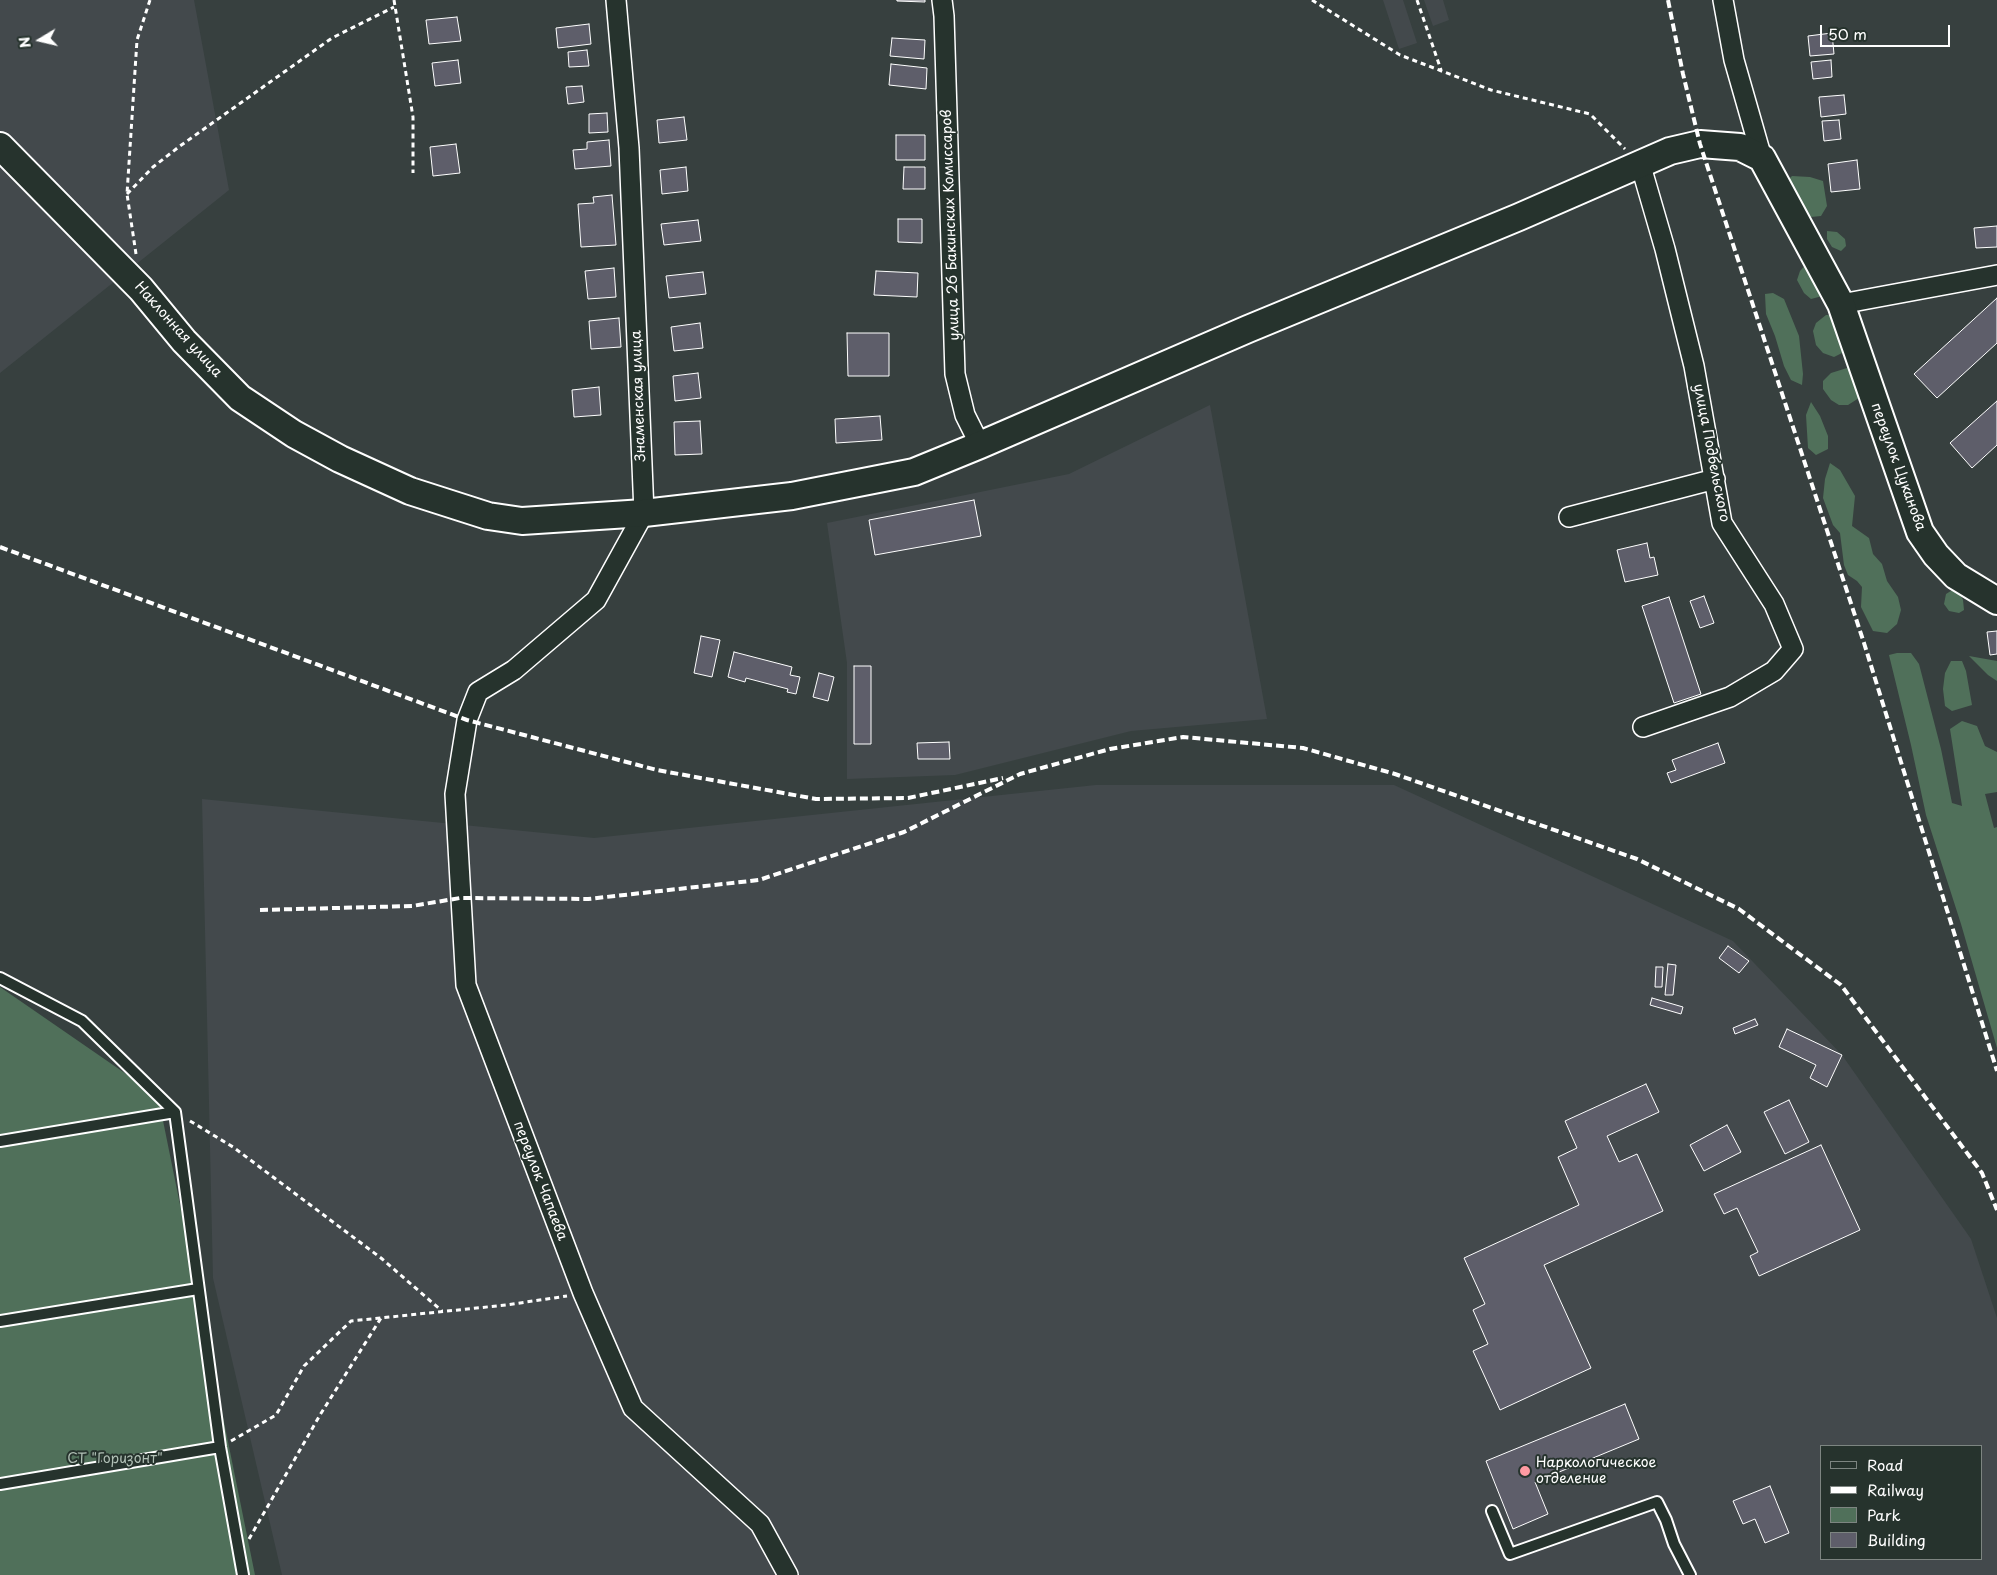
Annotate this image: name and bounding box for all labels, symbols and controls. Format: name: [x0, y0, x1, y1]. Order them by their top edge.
north arrow: [15, 15, 65, 65]
scale bar: [1822, 15, 1952, 47]
text: 50 m: [1828, 22, 1867, 45]
text: N: [13, 35, 36, 50]
street label: улица 26 Бакинских Комиссаров: [939, 109, 963, 341]
street label: Наклонная улица: [131, 279, 225, 381]
street label: Знаменская улица: [628, 330, 650, 462]
street label: улица Подбельского: [1689, 382, 1733, 524]
street label: переулок Цуканова: [1867, 401, 1929, 533]
street label: переулок Чапаева: [509, 1119, 571, 1243]
legend: [1820, 1445, 1982, 1560]
park label: СТ "Горизонт": [67, 1451, 163, 1467]
text: Road: [1867, 1453, 1903, 1476]
place label: Наркологическое отделение: [1536, 1455, 1656, 1488]
marker: Наркологическое отделение: [1518, 1464, 1532, 1478]
text: Railway: [1867, 1478, 1924, 1501]
text: Park: [1867, 1503, 1901, 1526]
text: Building: [1867, 1528, 1926, 1551]

